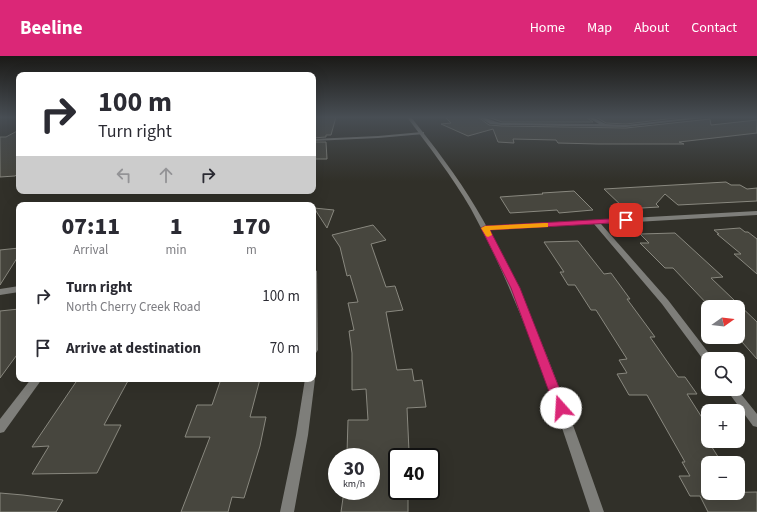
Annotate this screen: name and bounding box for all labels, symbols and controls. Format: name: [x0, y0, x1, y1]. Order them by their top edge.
text: Beeline: [20, 15, 83, 42]
text: Home: [530, 18, 565, 38]
text: Map: [587, 18, 612, 38]
text: About: [634, 18, 669, 38]
text: Contact: [691, 18, 737, 38]
text: 100 m: [98, 82, 172, 122]
icon: right: [32, 88, 84, 140]
text: Turn right: [98, 119, 172, 144]
icon: left: [113, 164, 135, 186]
icon: ahead: [155, 164, 177, 186]
icon: right: [197, 164, 219, 186]
pin: [609, 203, 643, 237]
text: 07:11: [61, 209, 120, 244]
text: 1: [170, 209, 183, 244]
text: 170: [232, 209, 271, 244]
icon: arrive: [615, 209, 637, 231]
text: Arrival: [73, 241, 108, 259]
text: min: [166, 241, 187, 259]
text: m: [246, 241, 257, 259]
text: Turn right: [66, 277, 132, 298]
icon: right: [32, 285, 54, 307]
text: 100 m: [262, 286, 300, 307]
text: North Cherry Creek Road: [66, 298, 201, 316]
north arrow: [701, 300, 745, 344]
map controls: [701, 300, 745, 500]
icon: arrive: [32, 337, 54, 359]
text: Arrive at destination: [66, 338, 201, 359]
text: 70 m: [270, 338, 300, 359]
button: search: [701, 352, 745, 396]
position arrow: [540, 387, 582, 429]
button: +: [701, 404, 745, 448]
speed limit sign: 40: [388, 448, 440, 500]
text: 30: [343, 455, 365, 483]
button: −: [701, 456, 745, 500]
text: km/h: [343, 477, 365, 491]

